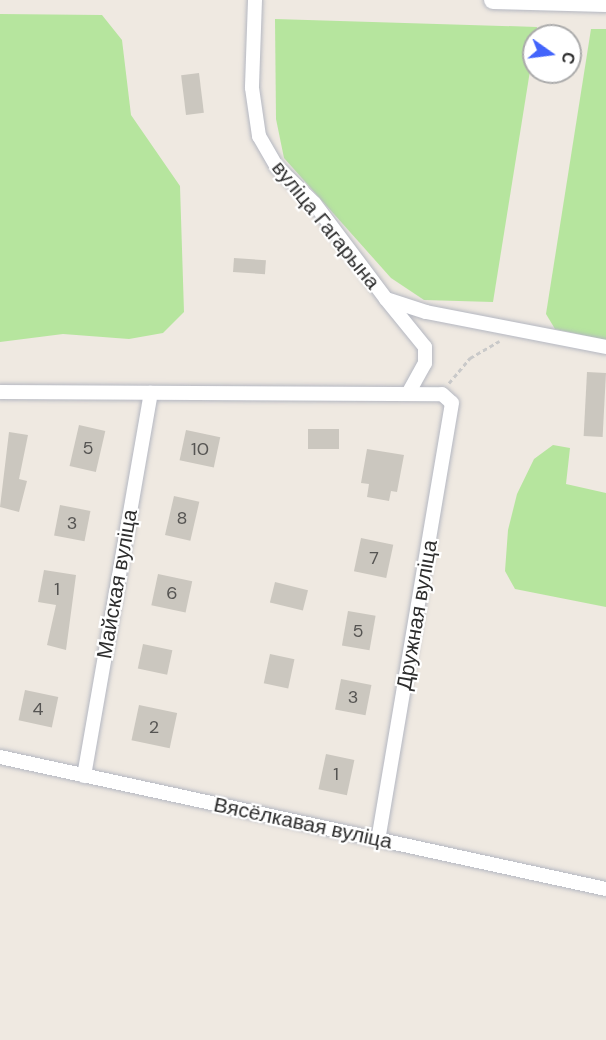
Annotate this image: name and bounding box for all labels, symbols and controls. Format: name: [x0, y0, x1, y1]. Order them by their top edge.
north arrow: [522, 24, 582, 84]
text: С: [556, 50, 580, 66]
street label: вуліца Гагарына: [267, 156, 385, 294]
house number: 5: [83, 437, 93, 459]
house number: 10: [191, 438, 209, 460]
street label: Майская вуліца: [91, 507, 143, 661]
house number: 8: [177, 507, 187, 529]
house number: 3: [67, 512, 77, 534]
street label: Дружная вуліца: [391, 538, 443, 692]
house number: 7: [369, 547, 379, 569]
house number: 1: [54, 578, 60, 600]
house number: 6: [166, 582, 178, 604]
house number: 5: [353, 620, 363, 642]
house number: 3: [348, 686, 358, 708]
house number: 4: [33, 698, 43, 720]
house number: 2: [149, 716, 159, 738]
house number: 1: [333, 763, 339, 785]
street label: Вясёлкавая вуліца: [211, 792, 395, 854]

